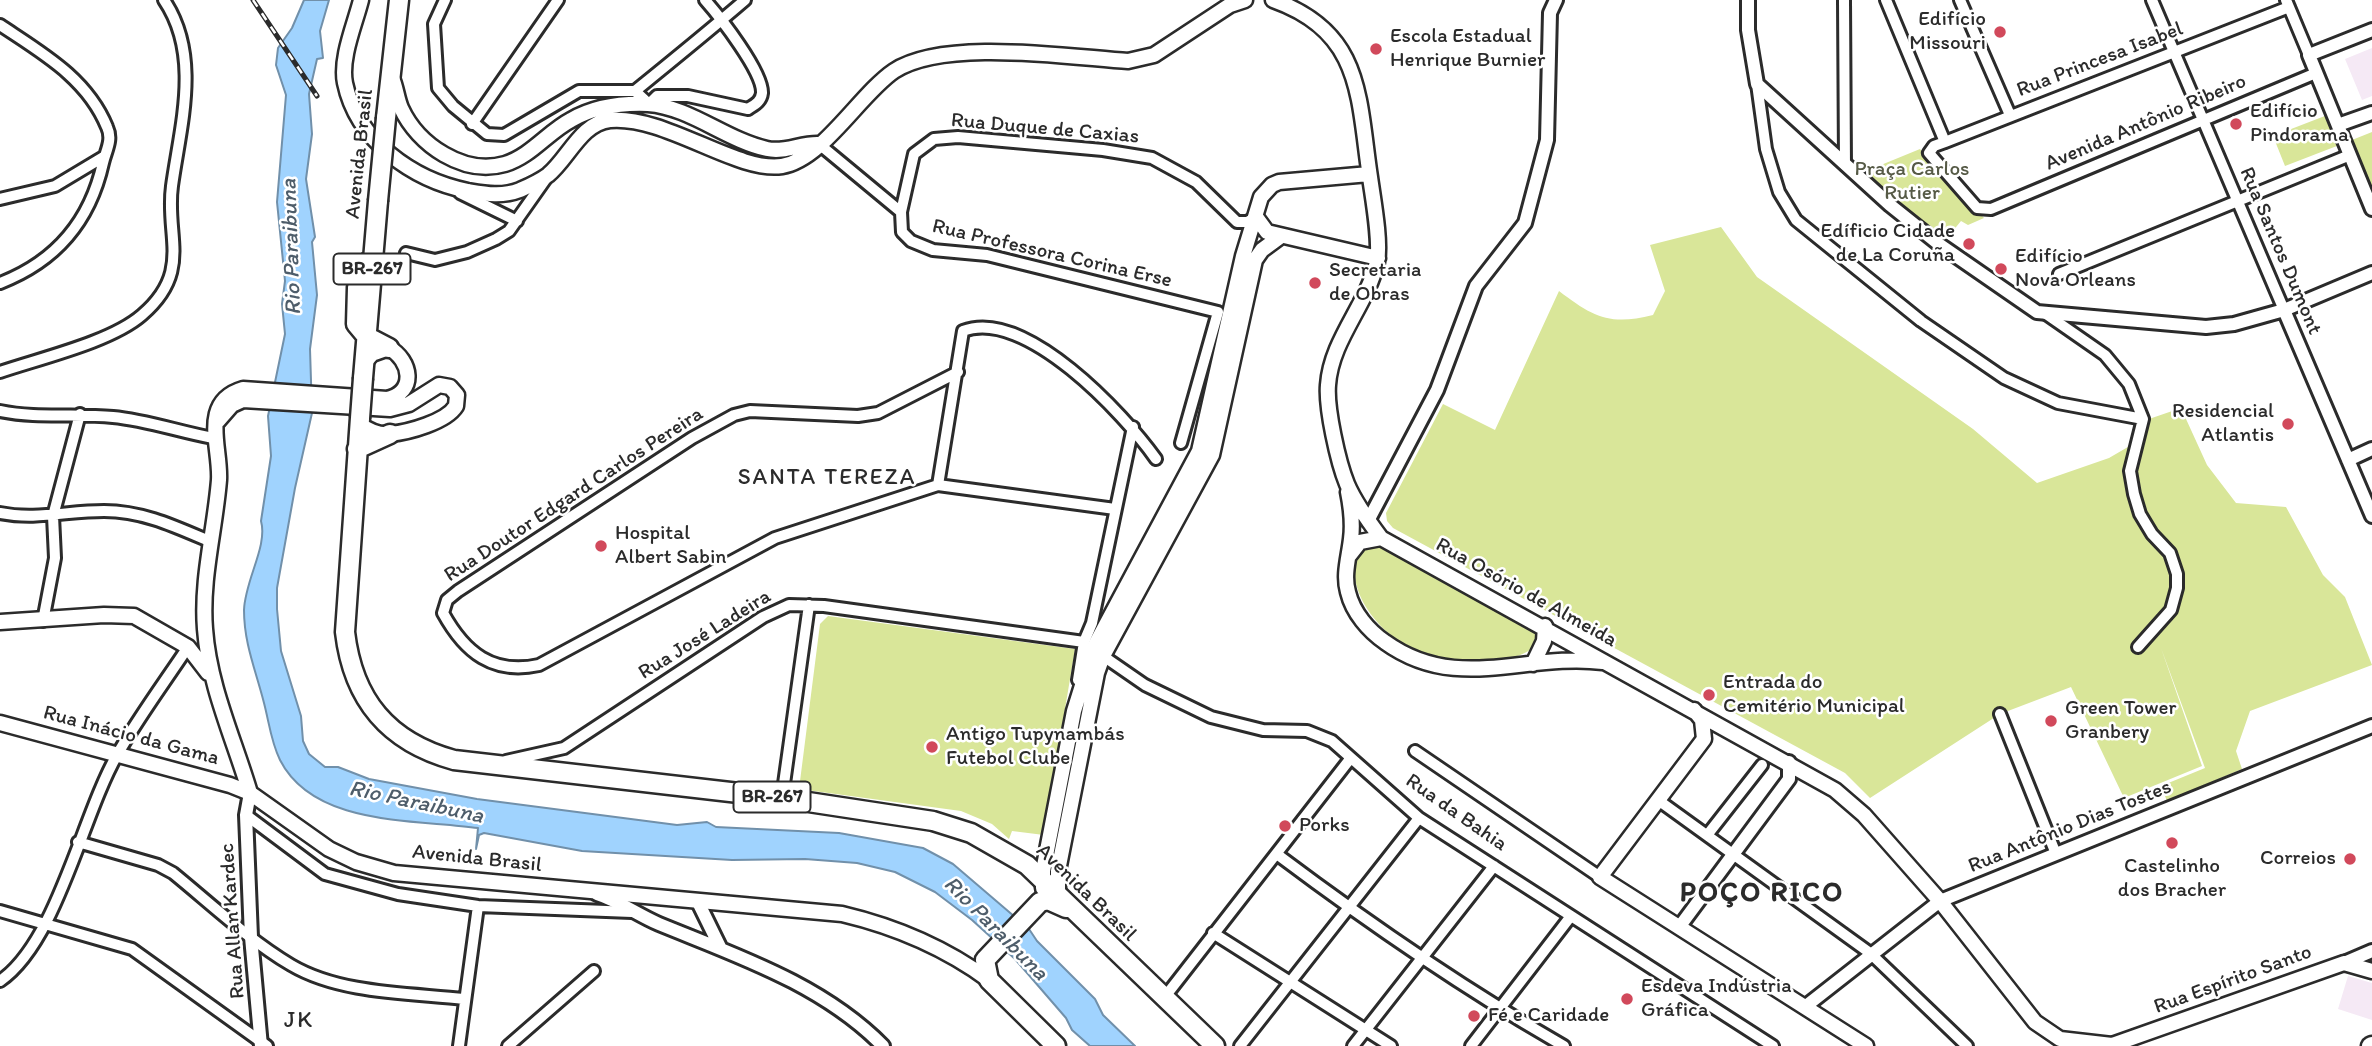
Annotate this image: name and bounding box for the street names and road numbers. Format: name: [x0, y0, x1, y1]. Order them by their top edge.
street label: Rua Princesa Isabel: [2013, 17, 2187, 103]
street label: Avenida Antônio Ribeiro: [2042, 69, 2250, 177]
street label: Avenida Brasil: [341, 88, 379, 220]
street label: Rua Duque de Caxias: [950, 108, 1140, 150]
street label: Rua Santos Dumont: [2233, 163, 2327, 339]
street label: Rua Professora Corina Erse: [930, 214, 1174, 294]
road number: BR-267: [334, 254, 410, 284]
street label: Rua Doutor Edgard Carlos Pereira: [440, 402, 708, 588]
street label: Rua Osório de Almeida: [1431, 533, 1621, 653]
street label: Rua José Ladeira: [634, 584, 776, 686]
street label: Rua Inácio da Gama: [40, 700, 222, 772]
street label: Rua da Bahia: [1400, 769, 1512, 857]
street label: Rua Antônio Dias Tostes: [1965, 775, 2175, 879]
road number: BR-267: [734, 782, 810, 812]
street label: Avenida Brasil: [1030, 839, 1142, 947]
street label: Avenida Brasil: [411, 840, 543, 878]
street label: Rua Allan Kardec: [215, 842, 251, 1000]
street label: Rua Espírito Santo: [2151, 940, 2315, 1020]

